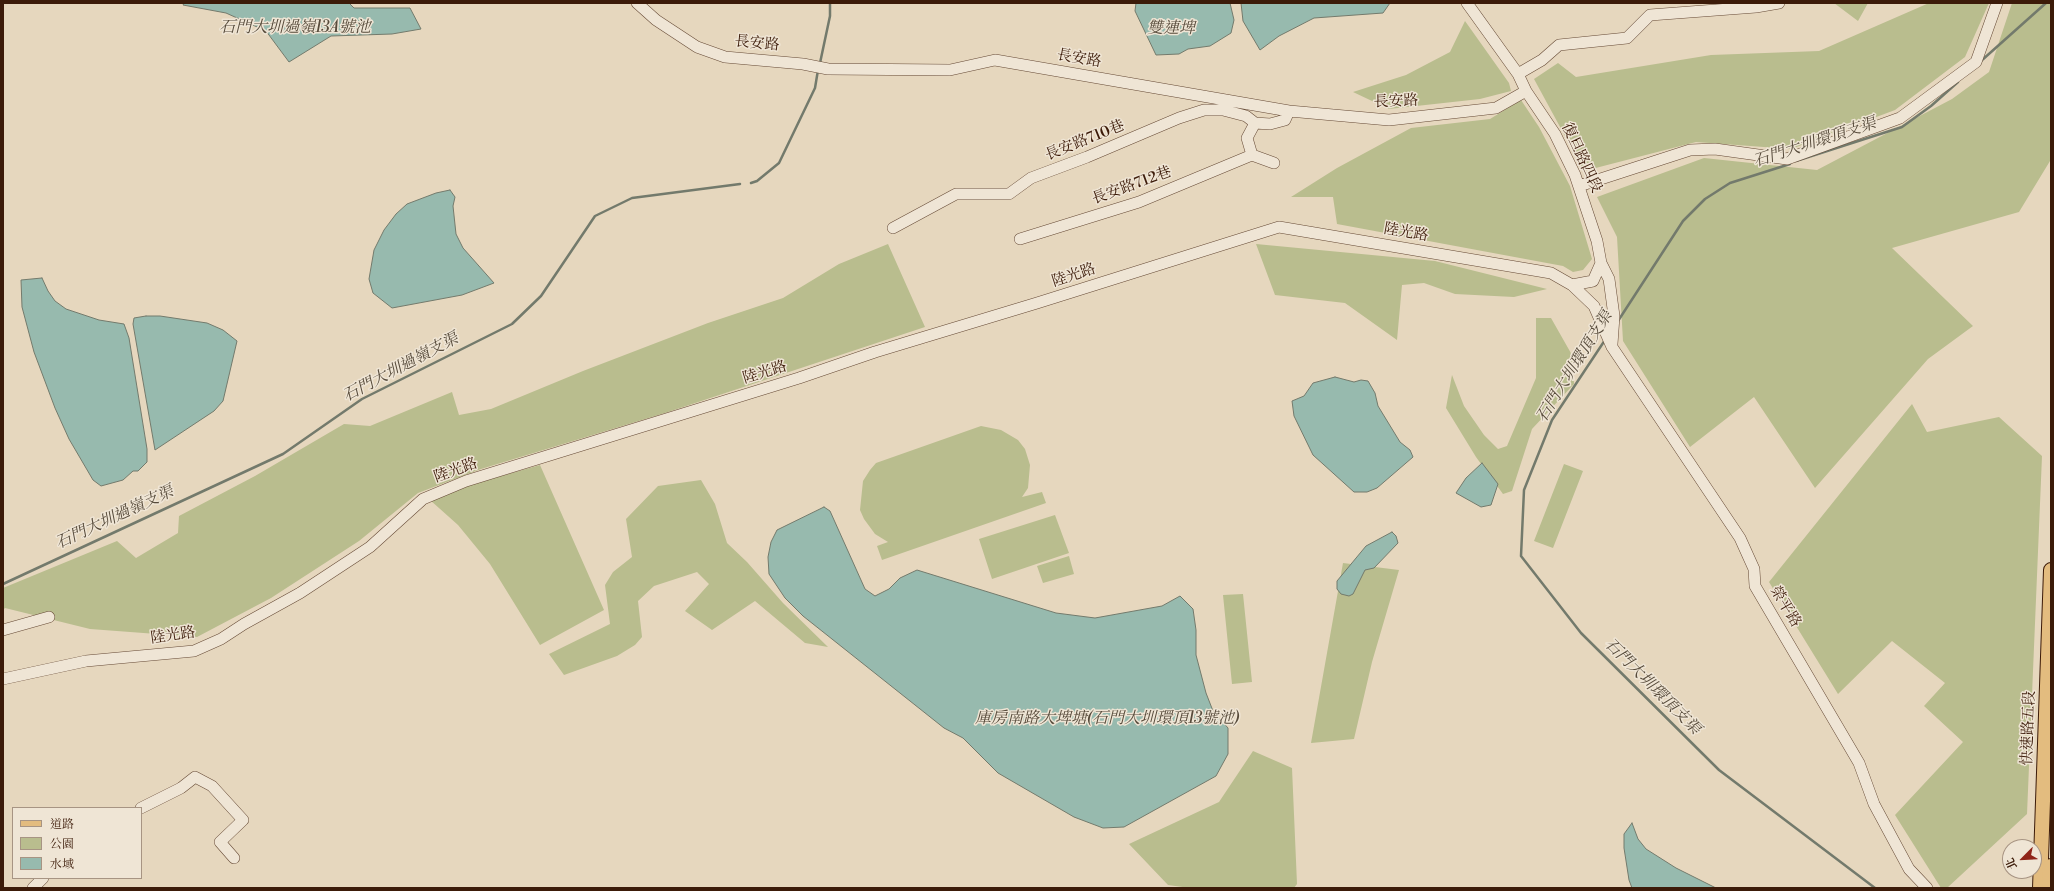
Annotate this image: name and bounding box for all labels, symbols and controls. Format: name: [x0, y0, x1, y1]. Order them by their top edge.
water label: 石門大圳過嶺13A號池: [219, 18, 371, 38]
water label: 雙連埤: [1147, 19, 1195, 39]
street label: 長安路: [734, 33, 780, 55]
street label: 長安路: [1055, 46, 1103, 72]
street label: 長安路: [1373, 92, 1419, 112]
water label: 石門大圳環頂支渠: [1751, 114, 1879, 172]
street label: 長安路710巷: [1043, 117, 1127, 165]
street label: 復旦路四段: [1557, 120, 1605, 196]
street label: 長安路712巷: [1090, 163, 1174, 209]
street label: 陸光路: [1382, 220, 1430, 246]
street label: 陸光路: [1050, 260, 1098, 292]
water label: 石門大圳環頂支渠: [1533, 308, 1617, 426]
water label: 石門大圳過嶺支渠: [340, 329, 462, 407]
street label: 陸光路: [741, 358, 789, 388]
street label: 陸光路: [432, 455, 480, 487]
water label: 石門大圳過嶺支渠: [53, 482, 177, 554]
street label: 榮平路: [1766, 583, 1804, 631]
street label: 陸光路: [149, 624, 197, 648]
water label: 石門大圳環頂支渠: [1600, 635, 1704, 739]
street label: 快速路五段: [2019, 690, 2039, 766]
water label: 庫房南路大埤塘(石門大圳環頂13號池): [975, 709, 1239, 729]
legend: [12, 807, 142, 879]
text: 道路: [50, 817, 74, 832]
text: 公園: [50, 837, 74, 852]
north arrow: [2002, 839, 2042, 879]
text: 北: [2003, 856, 2021, 871]
text: 水域: [50, 857, 74, 872]

